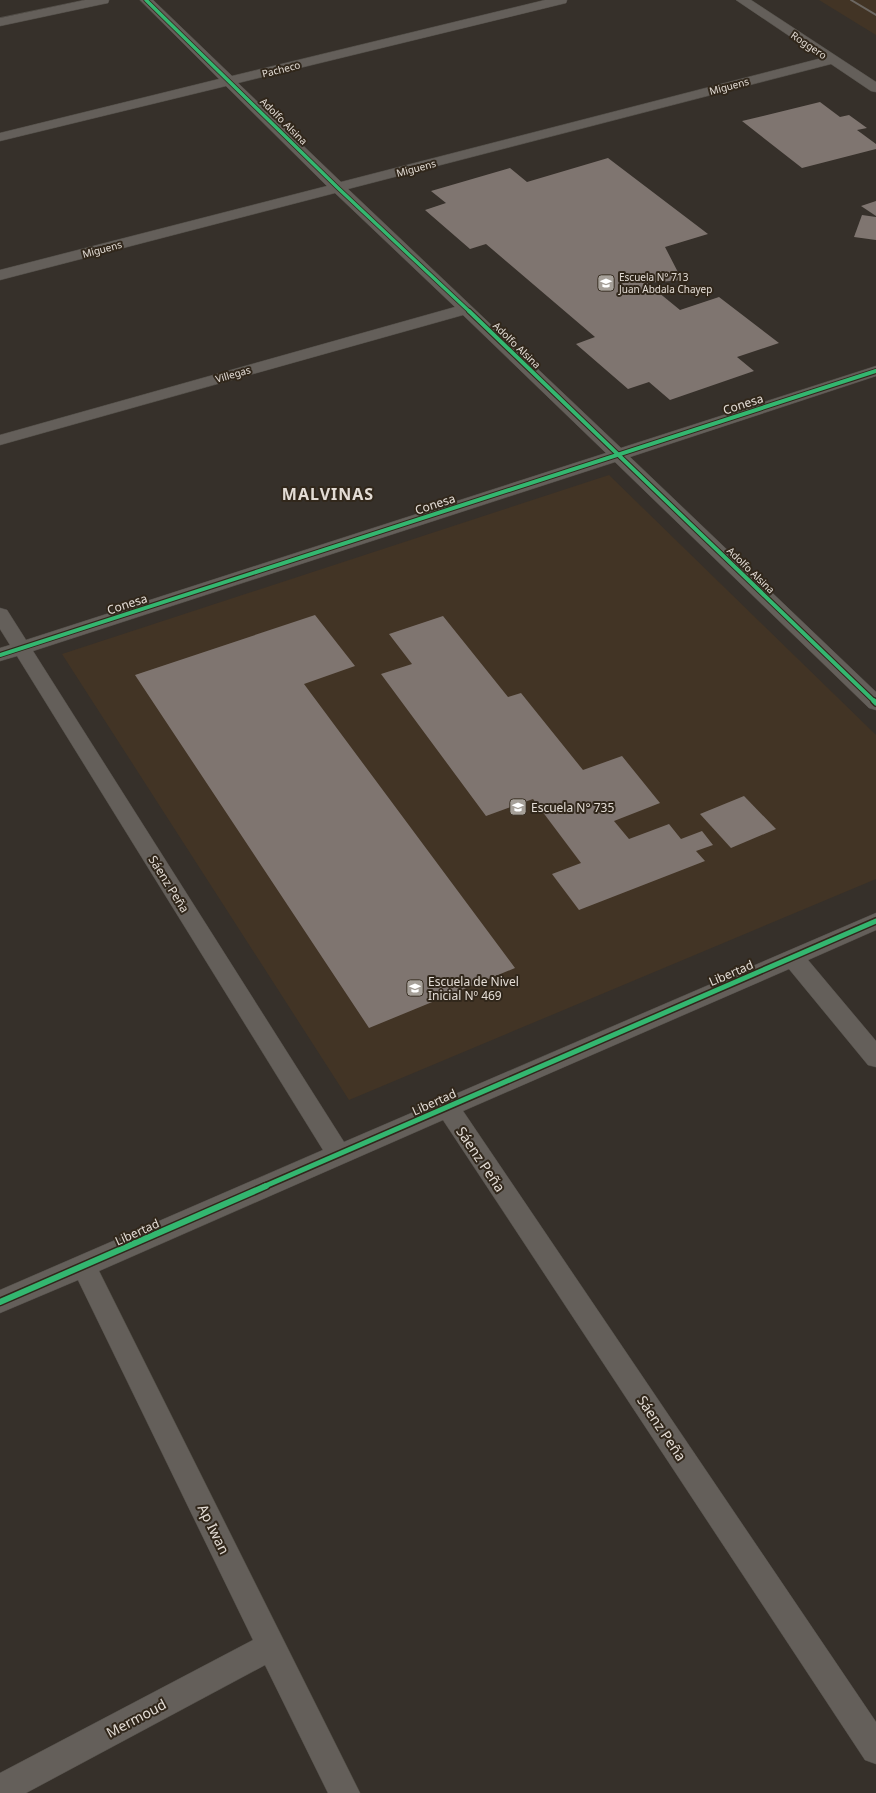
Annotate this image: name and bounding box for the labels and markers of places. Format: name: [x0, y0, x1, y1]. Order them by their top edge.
place label: Escuela N° 713 Juan Abdala Chayep: [618, 270, 712, 296]
school or university icon: Escuela N° 713 Juan Abdala Chayep: [596, 273, 616, 293]
school or university icon: Escuela N° 735: [508, 797, 528, 817]
place label: Escuela N° 735: [531, 799, 614, 816]
place label: Escuela de Nivel Inicial Nº 469: [428, 973, 519, 1004]
school or university icon: Escuela de Nivel Inicial Nº 469: [405, 978, 425, 998]

